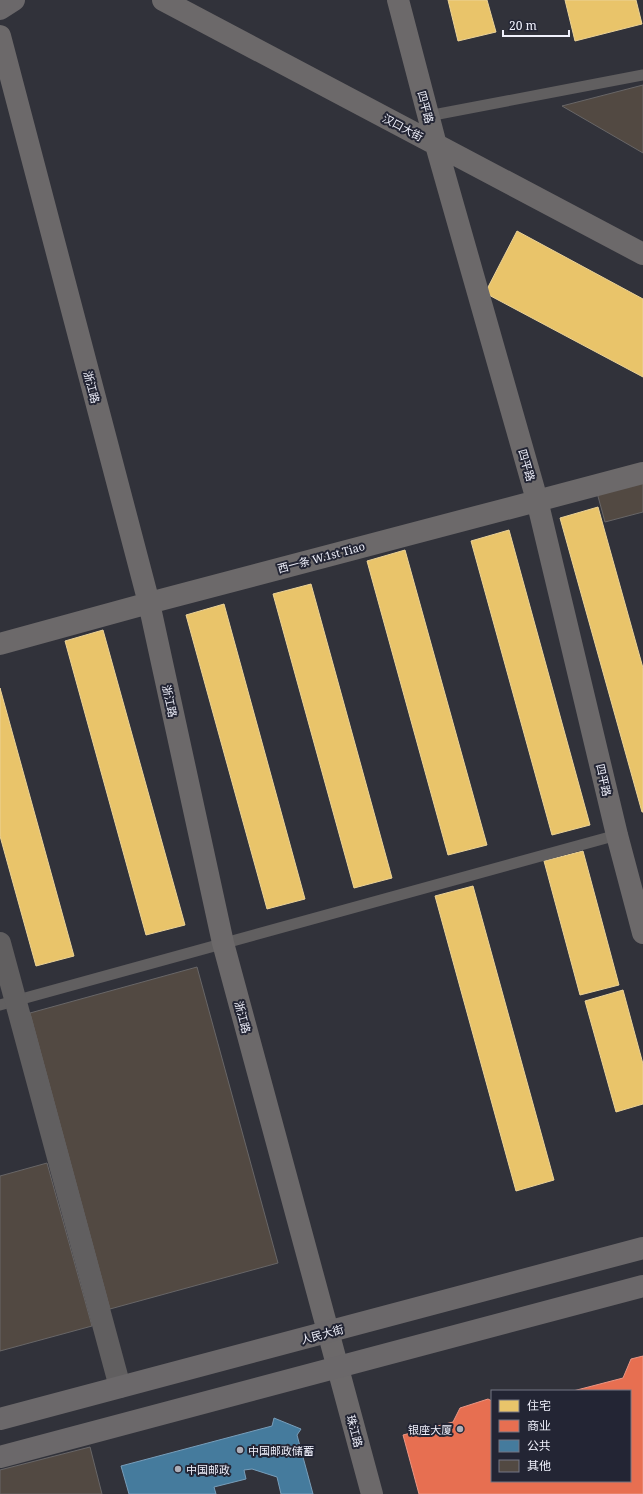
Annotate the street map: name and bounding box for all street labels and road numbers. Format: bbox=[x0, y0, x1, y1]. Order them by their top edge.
street label: 四平路 bbox=[414, 89, 438, 125]
street label: 汉口大街 bbox=[380, 110, 426, 144]
street label: 浙江路 bbox=[80, 369, 104, 405]
street label: 四平路 bbox=[515, 447, 539, 483]
street label: 西一条 W.1st Tiao bbox=[276, 538, 366, 576]
street label: 浙江路 bbox=[159, 683, 181, 719]
street label: 四平路 bbox=[593, 762, 615, 798]
street label: 浙江路 bbox=[231, 999, 255, 1035]
street label: 人民大街 bbox=[299, 1321, 345, 1347]
street label: 珠江路 bbox=[343, 1413, 367, 1449]

